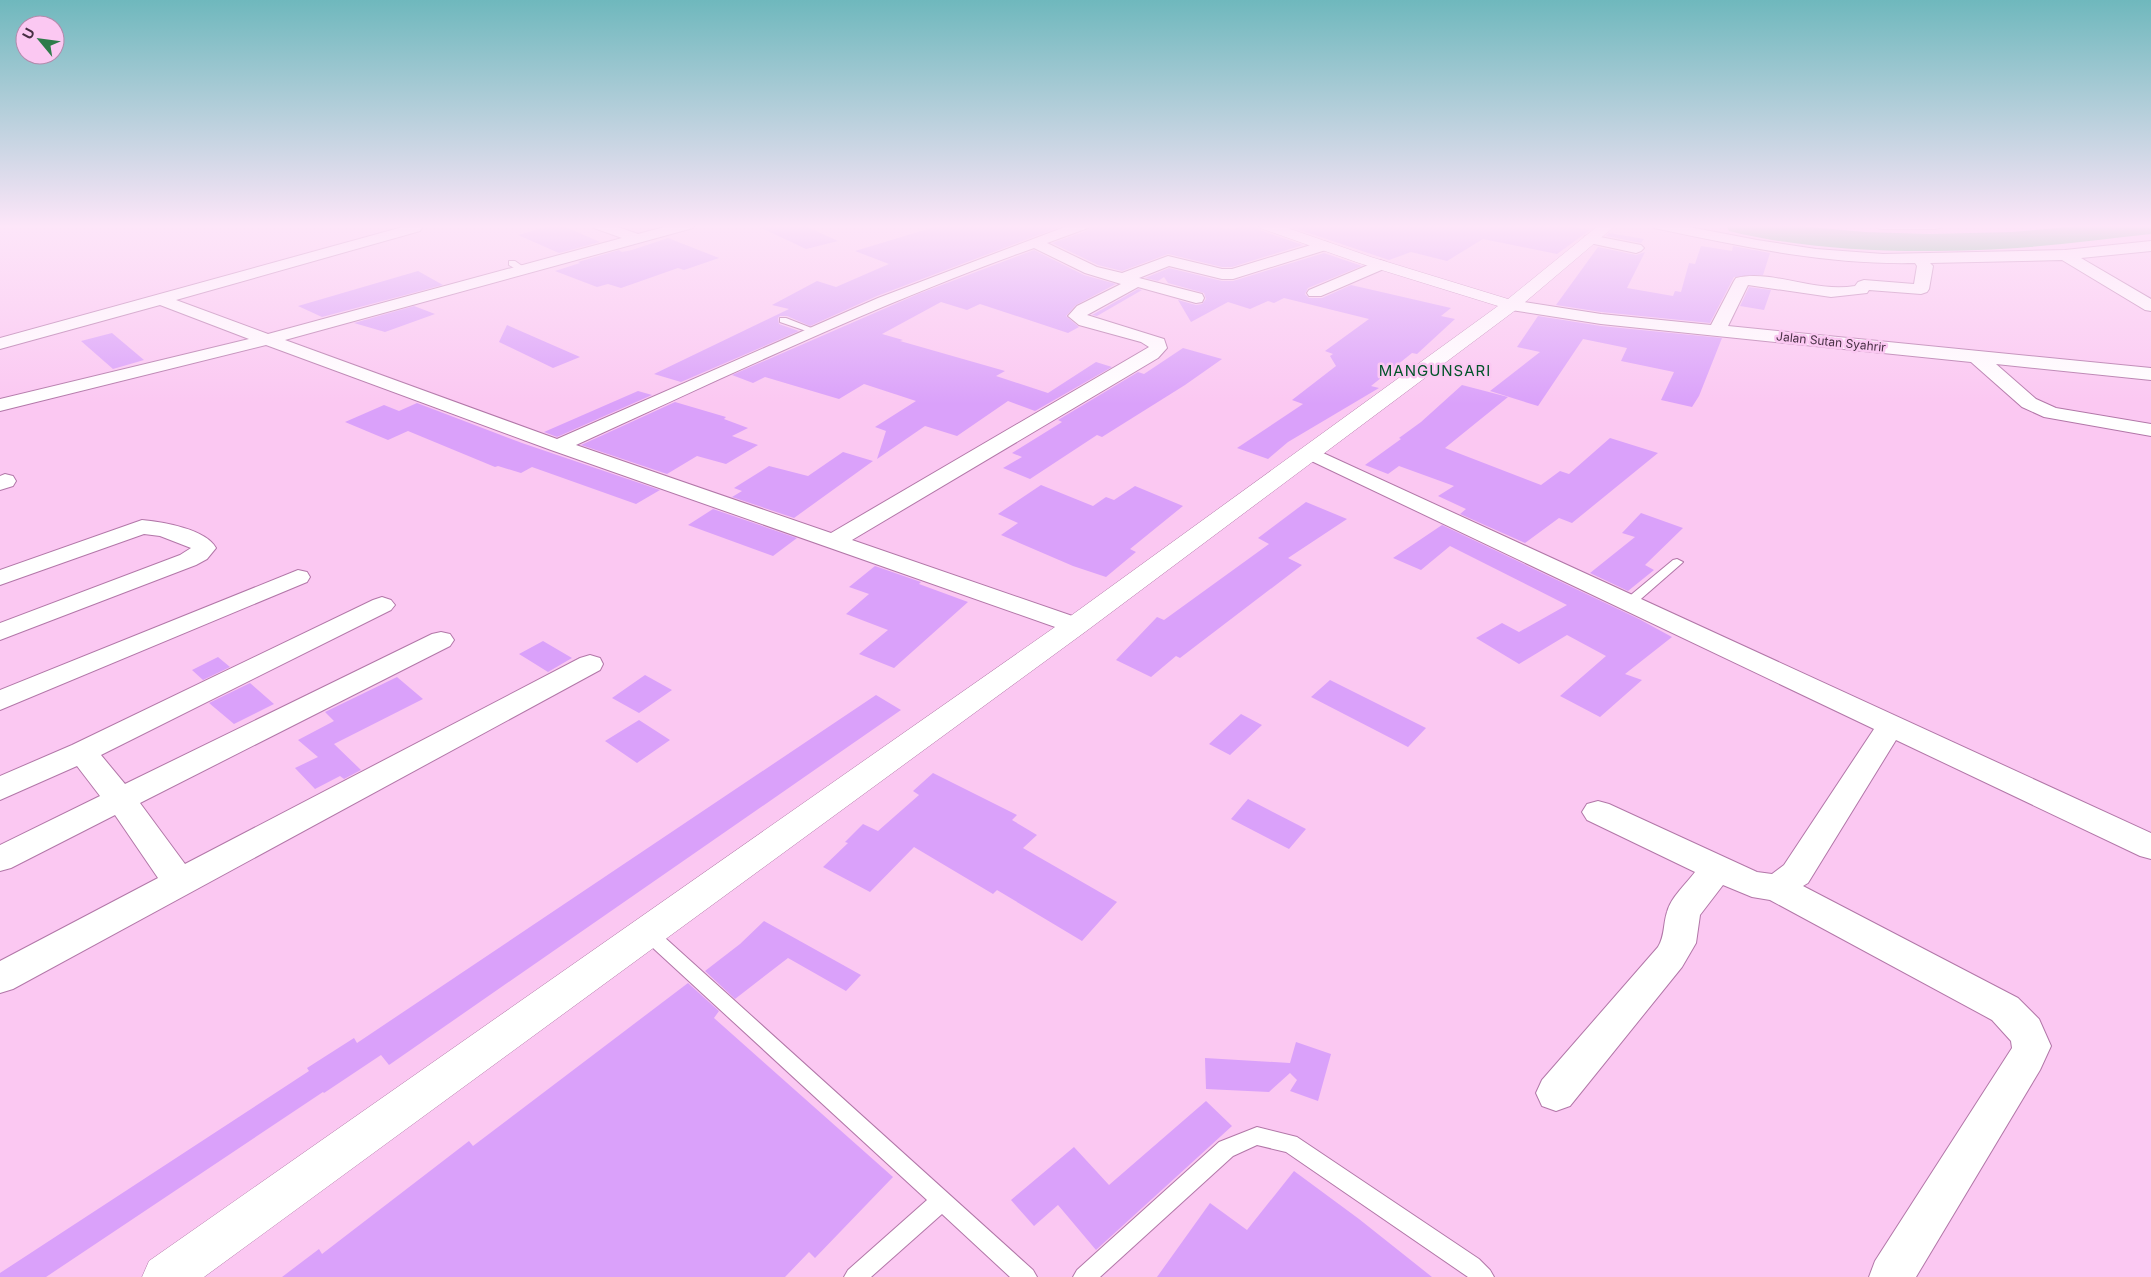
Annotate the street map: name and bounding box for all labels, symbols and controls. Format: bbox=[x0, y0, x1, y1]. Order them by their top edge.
north arrow bbox=[15, 15, 65, 65]
text: U bbox=[18, 25, 38, 42]
street label: Jalan Sutan Syahrir bbox=[1776, 328, 1887, 355]
district label: MANGUNSARI bbox=[1379, 361, 1491, 380]

